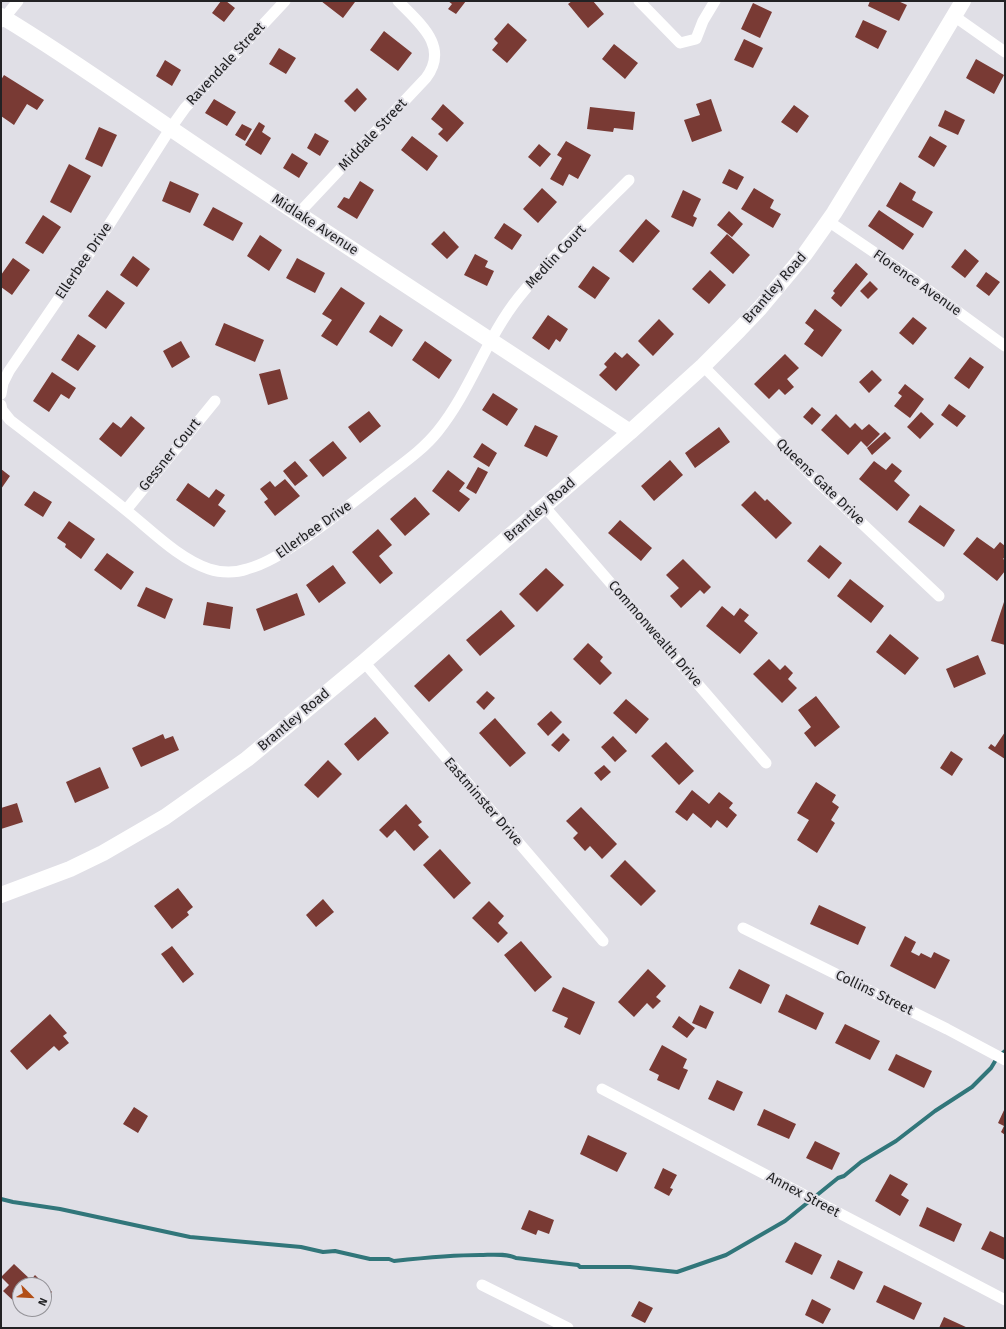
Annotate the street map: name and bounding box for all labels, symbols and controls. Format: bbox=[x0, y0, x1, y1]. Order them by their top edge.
street label: Ravendale Street bbox=[183, 19, 269, 109]
street label: Middale Street bbox=[335, 95, 411, 175]
street label: Midlake Avenue bbox=[269, 191, 361, 259]
street label: Ellerbee Drive bbox=[52, 220, 116, 302]
street label: Medlin Court bbox=[522, 222, 590, 292]
street label: Florence Avenue bbox=[870, 246, 964, 320]
street label: Brantley Road bbox=[740, 249, 810, 327]
street label: Gessner Court bbox=[136, 415, 204, 495]
street label: Queens Gate Drive bbox=[772, 435, 868, 529]
street label: Brantley Road bbox=[501, 475, 579, 545]
street label: Ellerbee Drive bbox=[273, 498, 355, 562]
street label: Commonwealth Drive bbox=[604, 578, 706, 690]
street label: Brantley Road bbox=[255, 685, 333, 755]
street label: Eastminster Drive bbox=[440, 754, 526, 850]
street label: Collins Street bbox=[832, 967, 916, 1019]
street label: Annex Street bbox=[764, 1169, 842, 1221]
north arrow bbox=[12, 1277, 52, 1317]
text: N bbox=[35, 1296, 50, 1308]

